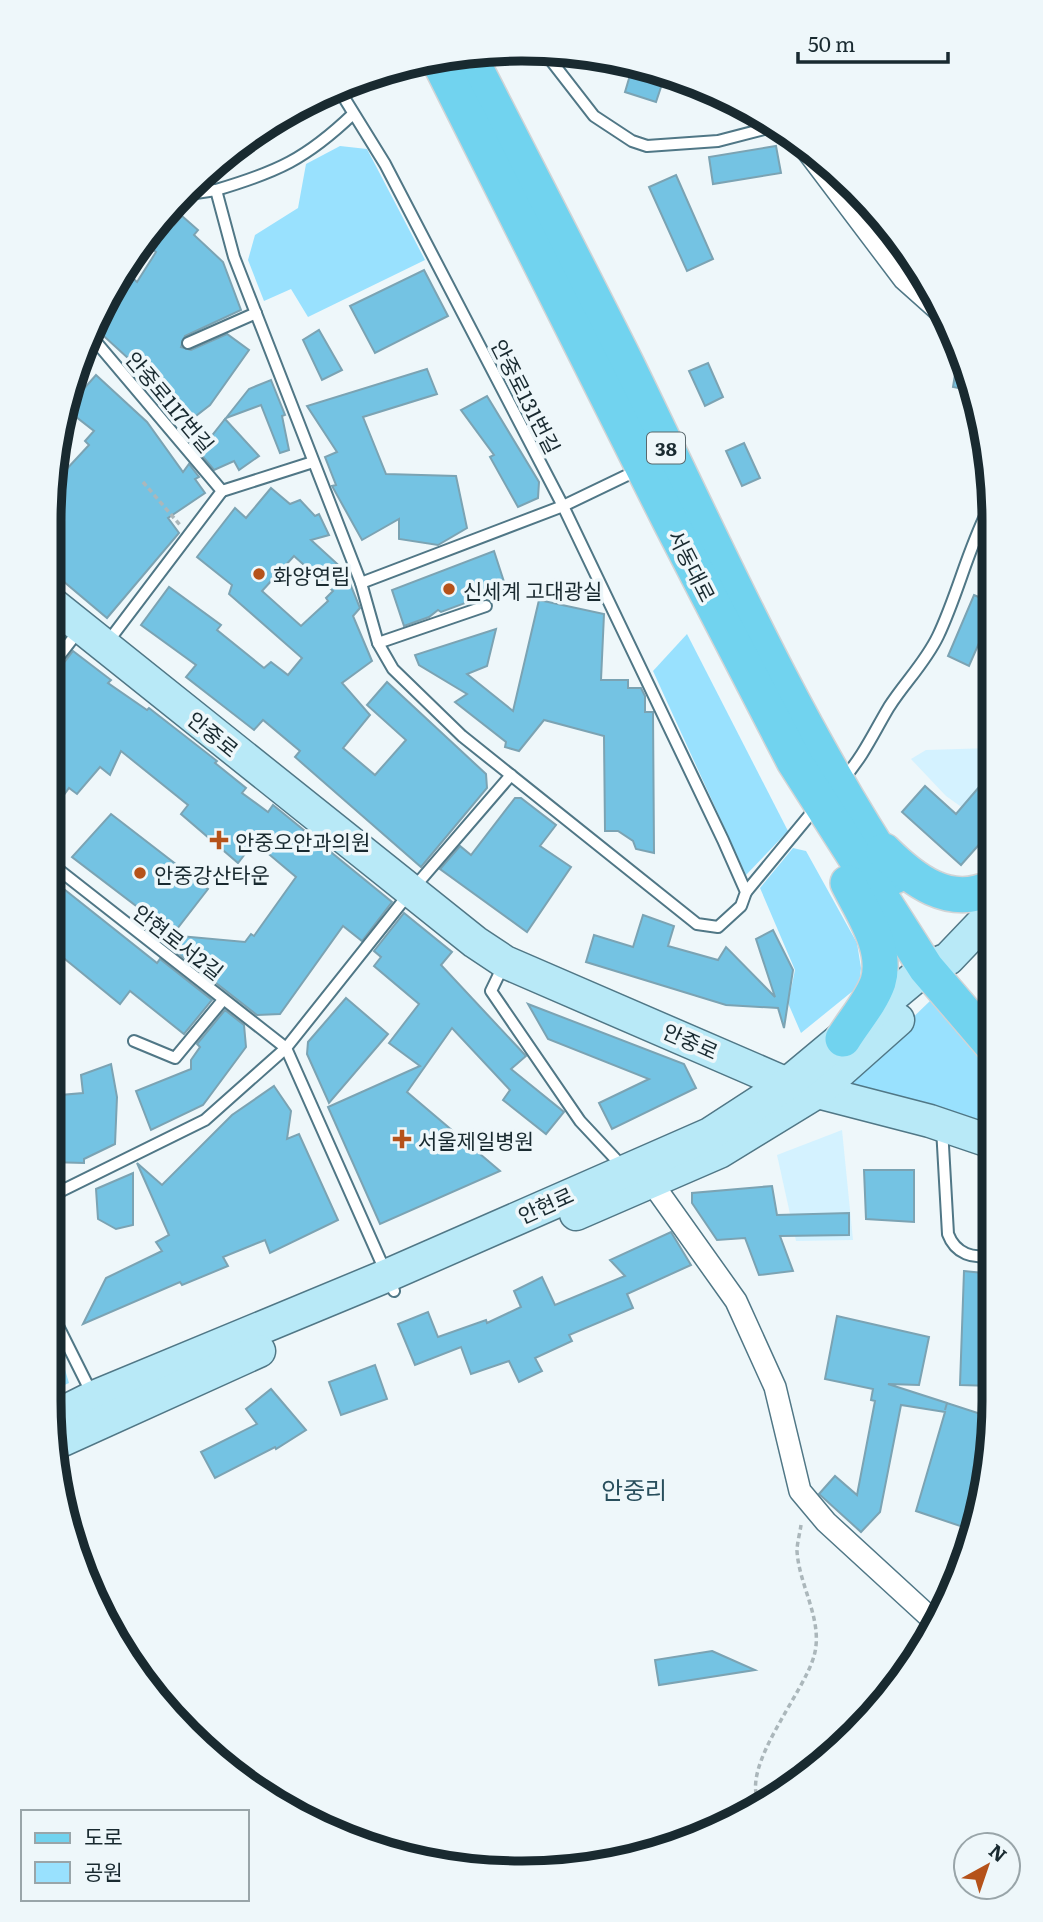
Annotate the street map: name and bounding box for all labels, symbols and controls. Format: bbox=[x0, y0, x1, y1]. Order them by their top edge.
scale bar bbox=[798, 21, 948, 65]
text: 50 m bbox=[808, 27, 855, 58]
street label: 안중로131번길 bbox=[485, 333, 569, 459]
street label: 안중로117번길 bbox=[119, 344, 223, 458]
road number: 38 bbox=[647, 432, 685, 463]
street label: 서동대로 bbox=[662, 524, 724, 606]
place label: 화양연립 bbox=[273, 559, 350, 590]
marker: 화양연립 bbox=[251, 566, 267, 582]
place label: 신세계 고대광실 bbox=[463, 574, 602, 605]
marker: 신세계 고대광실 bbox=[441, 581, 457, 597]
street label: 안중로 bbox=[182, 703, 246, 763]
place label: 안중오안과의원 bbox=[235, 825, 370, 856]
marker: 안중오안과의원 bbox=[209, 830, 229, 850]
place label: 안중강산타운 bbox=[154, 858, 270, 889]
marker: 안중강산타운 bbox=[132, 865, 148, 881]
street label: 안현로서2길 bbox=[127, 896, 231, 986]
street label: 안중로 bbox=[658, 1014, 724, 1066]
place label: 서울제일병원 bbox=[418, 1124, 534, 1155]
marker: 서울제일병원 bbox=[392, 1129, 412, 1149]
street label: 안현로 bbox=[512, 1178, 578, 1230]
district label: 안중리 bbox=[601, 1471, 667, 1506]
legend bbox=[21, 1810, 248, 1901]
text: 도로 bbox=[84, 1820, 123, 1851]
north arrow bbox=[952, 1831, 1022, 1901]
text: N bbox=[983, 1836, 1014, 1868]
text: 공원 bbox=[84, 1855, 123, 1886]

